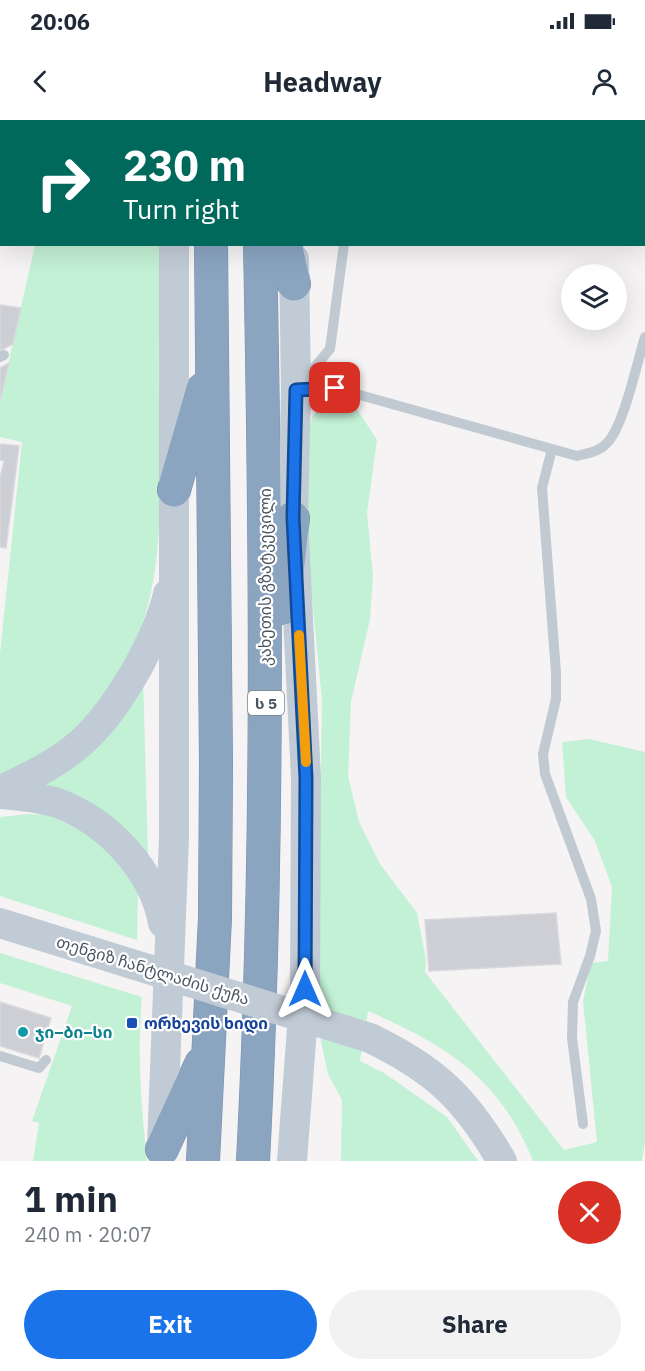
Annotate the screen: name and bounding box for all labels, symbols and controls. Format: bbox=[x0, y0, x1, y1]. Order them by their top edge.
text: 20:06 bbox=[30, 7, 90, 36]
text: Headway bbox=[263, 64, 382, 99]
icon: back bbox=[24, 65, 57, 98]
icon: person bbox=[588, 65, 621, 98]
text: 230 m bbox=[123, 138, 246, 193]
icon: right bbox=[24, 144, 102, 222]
text: Turn right bbox=[123, 191, 240, 226]
map controls bbox=[561, 264, 627, 330]
button: layers bbox=[561, 264, 627, 330]
pin bbox=[309, 362, 360, 413]
icon: arrive bbox=[318, 371, 351, 404]
street label: კახეთის გზატკეცილი bbox=[255, 488, 276, 666]
road number: ს 5 bbox=[248, 691, 284, 715]
street label: თენგიზ ჩანტლაძის ქუჩა bbox=[54, 931, 252, 1010]
position arrow bbox=[273, 957, 337, 1021]
place label: ორხევის ხიდი bbox=[144, 1013, 268, 1034]
marker: ორხევის ხიდი bbox=[125, 1016, 139, 1030]
place label: ჯი–ბი–სი bbox=[35, 1022, 112, 1042]
marker: ჯი–ბი–სი bbox=[16, 1025, 30, 1039]
text: 1 min bbox=[24, 1175, 118, 1222]
button: close bbox=[558, 1181, 621, 1244]
text: 240 m · 20:07 bbox=[24, 1221, 152, 1248]
button: Exit bbox=[24, 1290, 317, 1359]
button: Share bbox=[329, 1290, 621, 1359]

